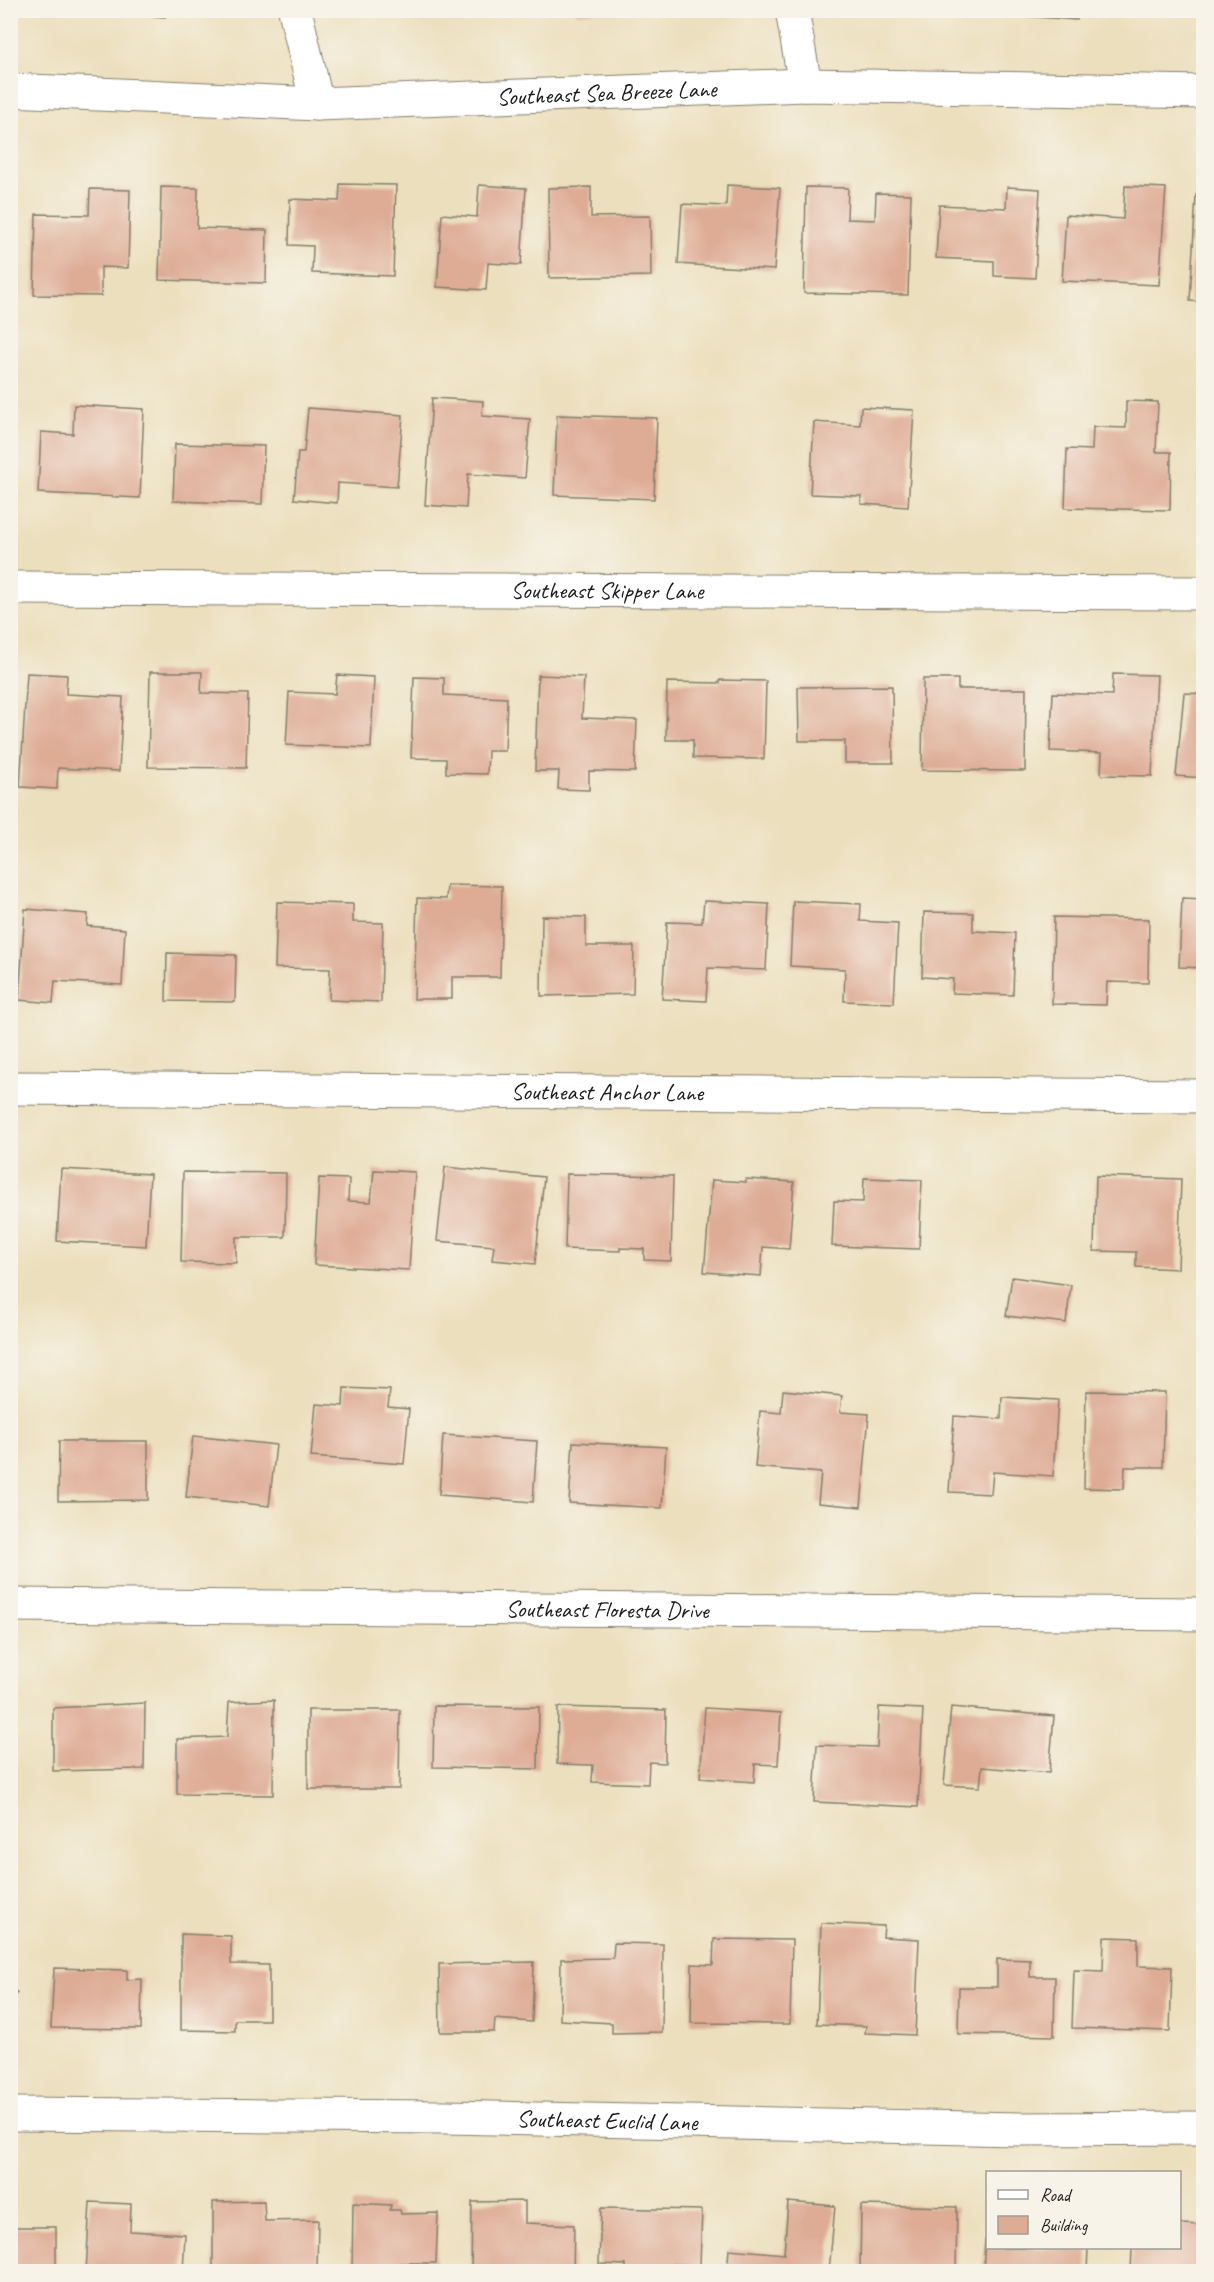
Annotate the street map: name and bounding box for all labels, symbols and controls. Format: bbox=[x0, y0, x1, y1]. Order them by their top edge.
street label: Southeast Sea Breeze Lane bbox=[496, 73, 719, 112]
street label: Southeast Skipper Lane bbox=[511, 575, 706, 606]
street label: Southeast Anchor Lane bbox=[511, 1076, 705, 1108]
street label: Southeast Floresta Drive bbox=[505, 1594, 711, 1625]
street label: Southeast Euclid Lane bbox=[516, 2103, 700, 2137]
legend bbox=[986, 2171, 1181, 2249]
text: Road bbox=[1040, 2184, 1073, 2206]
text: Building bbox=[1040, 2214, 1089, 2236]

